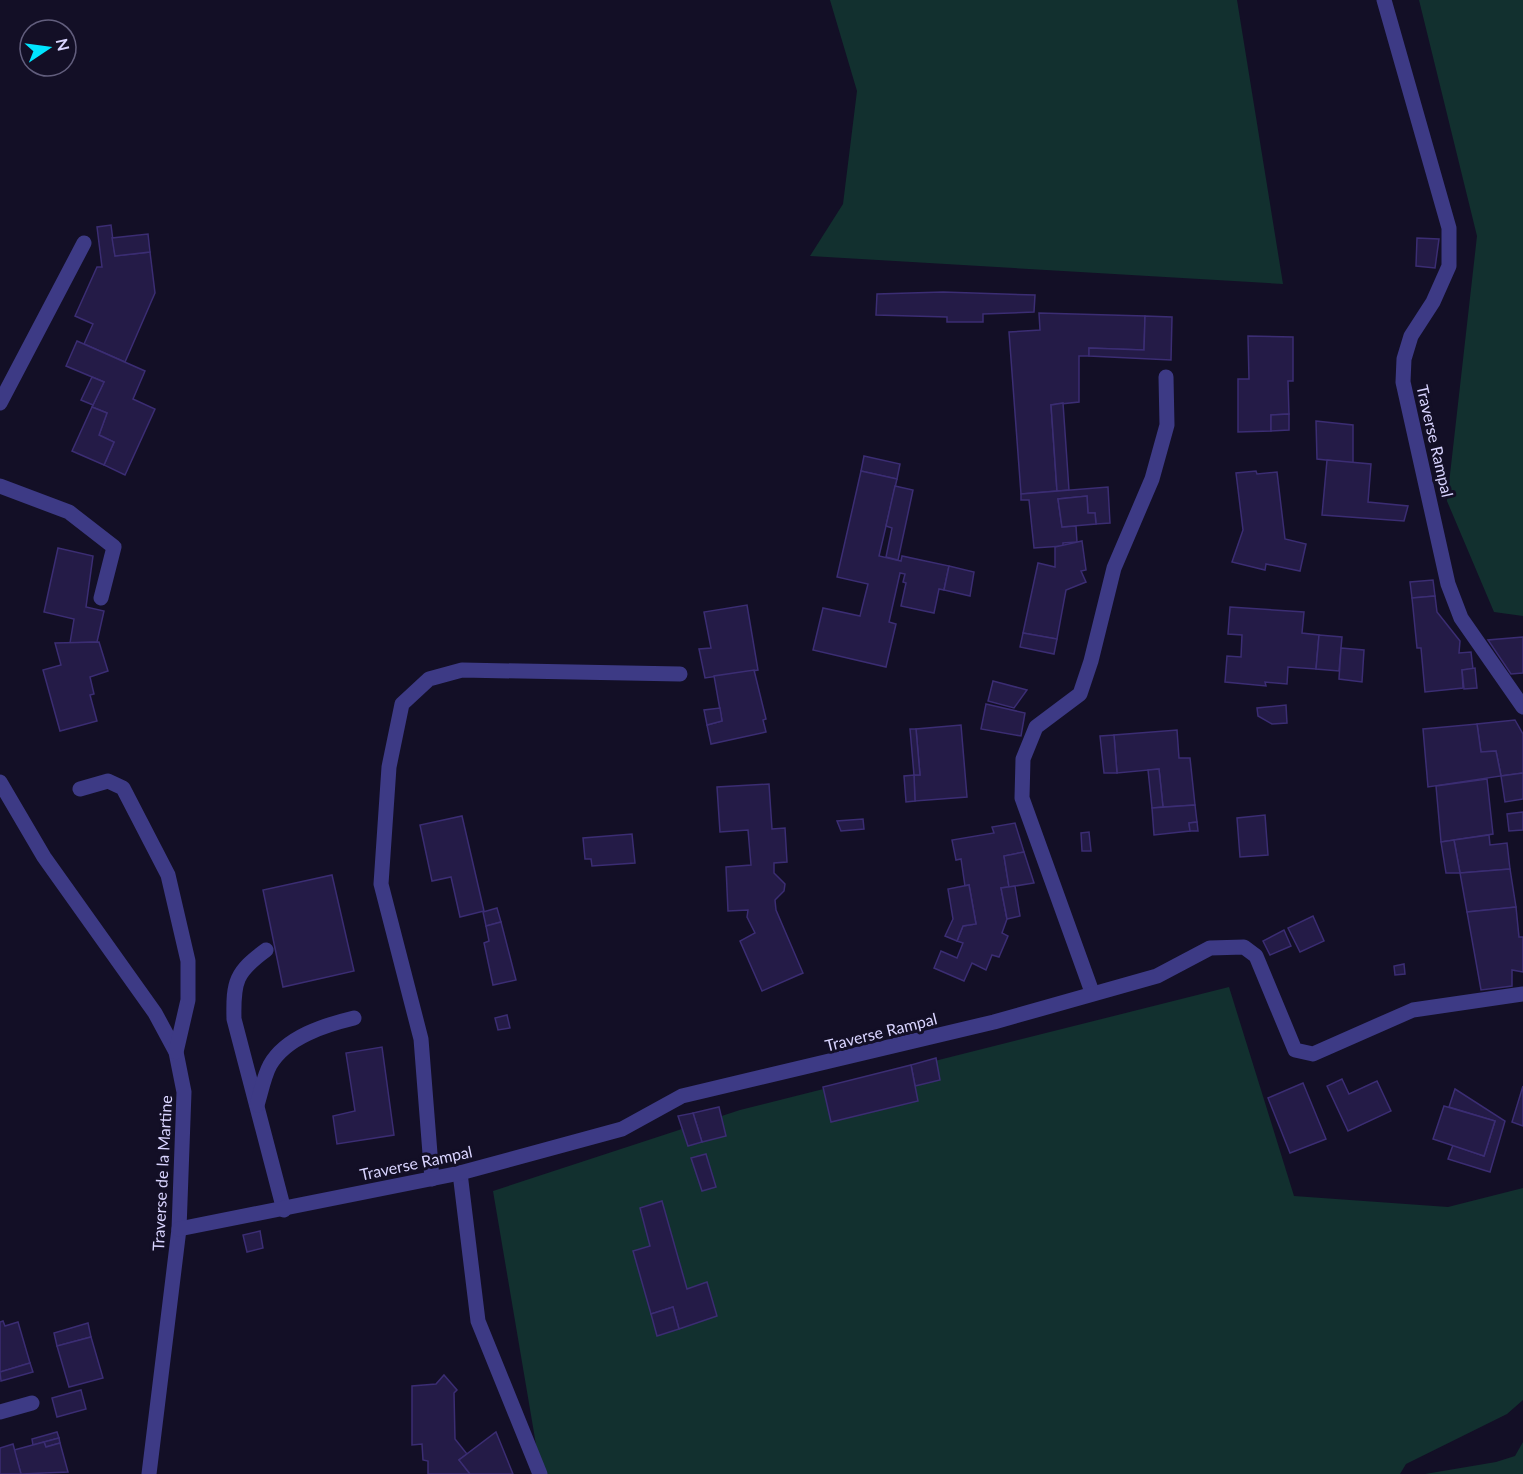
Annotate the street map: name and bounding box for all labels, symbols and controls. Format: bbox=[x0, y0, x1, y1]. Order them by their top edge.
north arrow bbox=[18, 18, 78, 78]
text: N bbox=[52, 36, 74, 53]
street label: Traverse Rampal bbox=[1413, 383, 1458, 499]
street label: Traverse Rampal bbox=[823, 1008, 939, 1055]
street label: Traverse de la Martine bbox=[148, 1095, 175, 1251]
street label: Traverse Rampal bbox=[358, 1141, 474, 1184]

